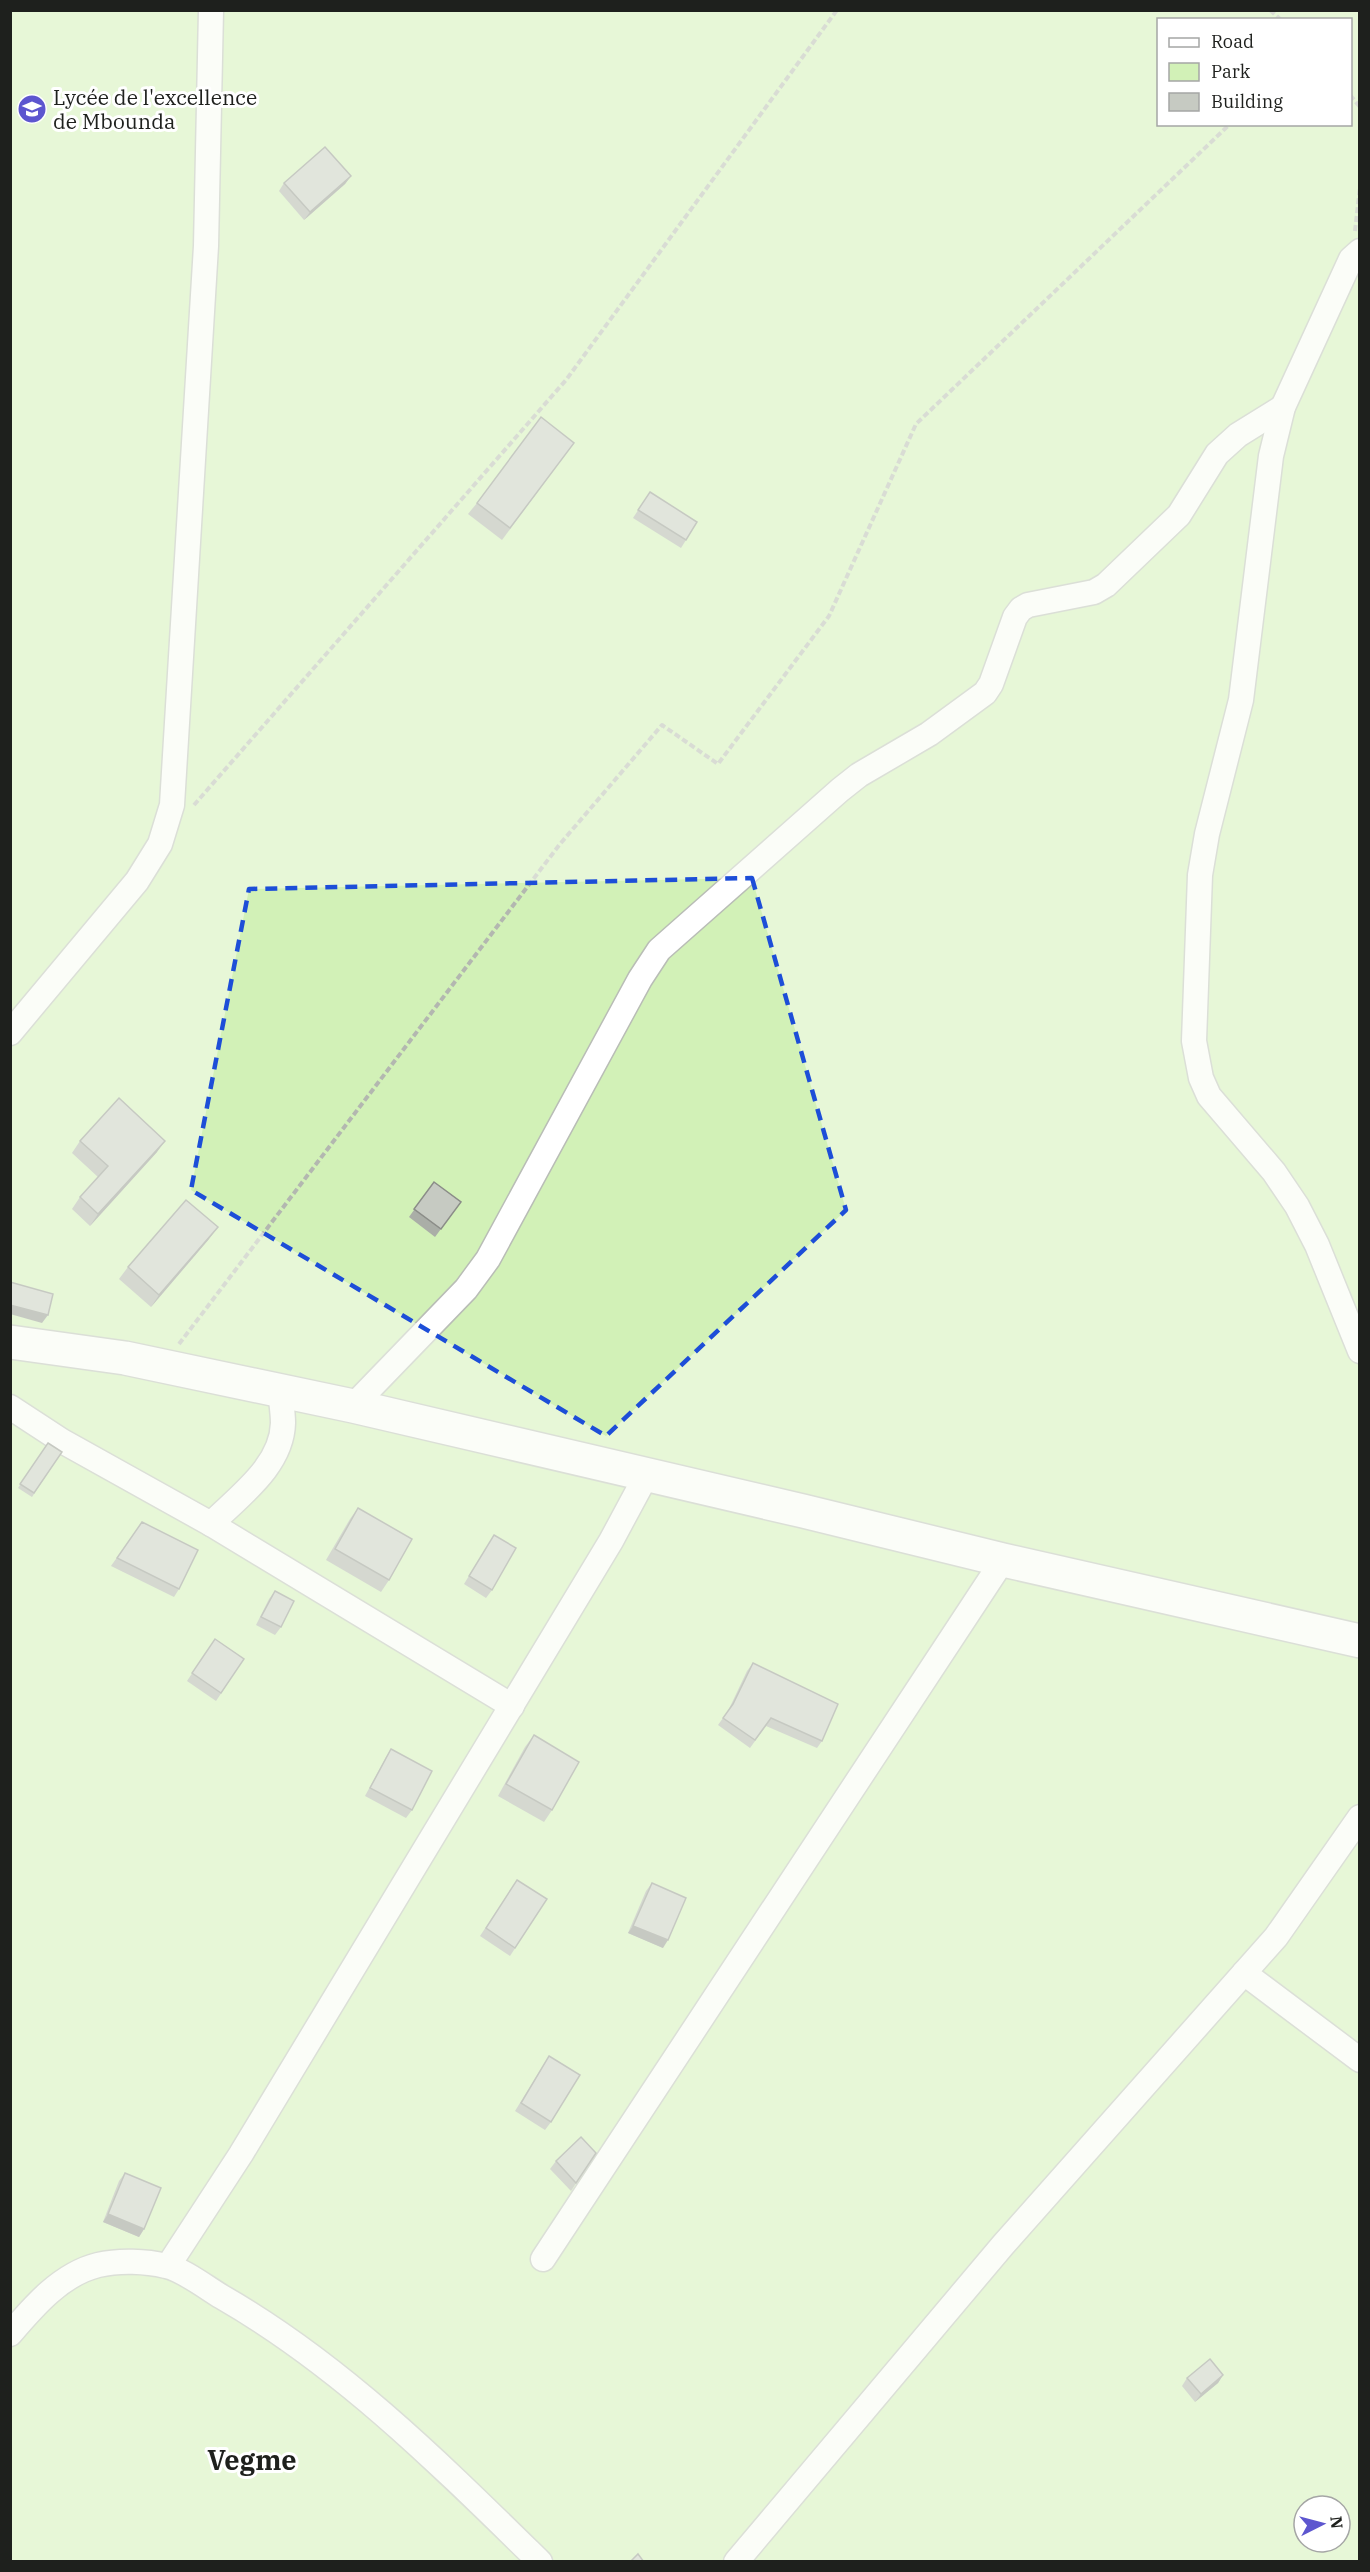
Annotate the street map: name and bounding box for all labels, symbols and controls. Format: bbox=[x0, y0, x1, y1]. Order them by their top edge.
legend bbox=[1157, 18, 1352, 126]
text: Road bbox=[1211, 30, 1254, 53]
text: Park bbox=[1211, 60, 1251, 83]
place label: Lycée de l'excellence de Mbounda bbox=[53, 83, 257, 135]
text: Building bbox=[1211, 90, 1283, 113]
school or university icon: Lycée de l'excellence de Mbounda bbox=[16, 93, 48, 125]
district label: Vegme bbox=[207, 2442, 297, 2477]
north arrow bbox=[1292, 2494, 1352, 2554]
text: N bbox=[1326, 2515, 1348, 2530]

